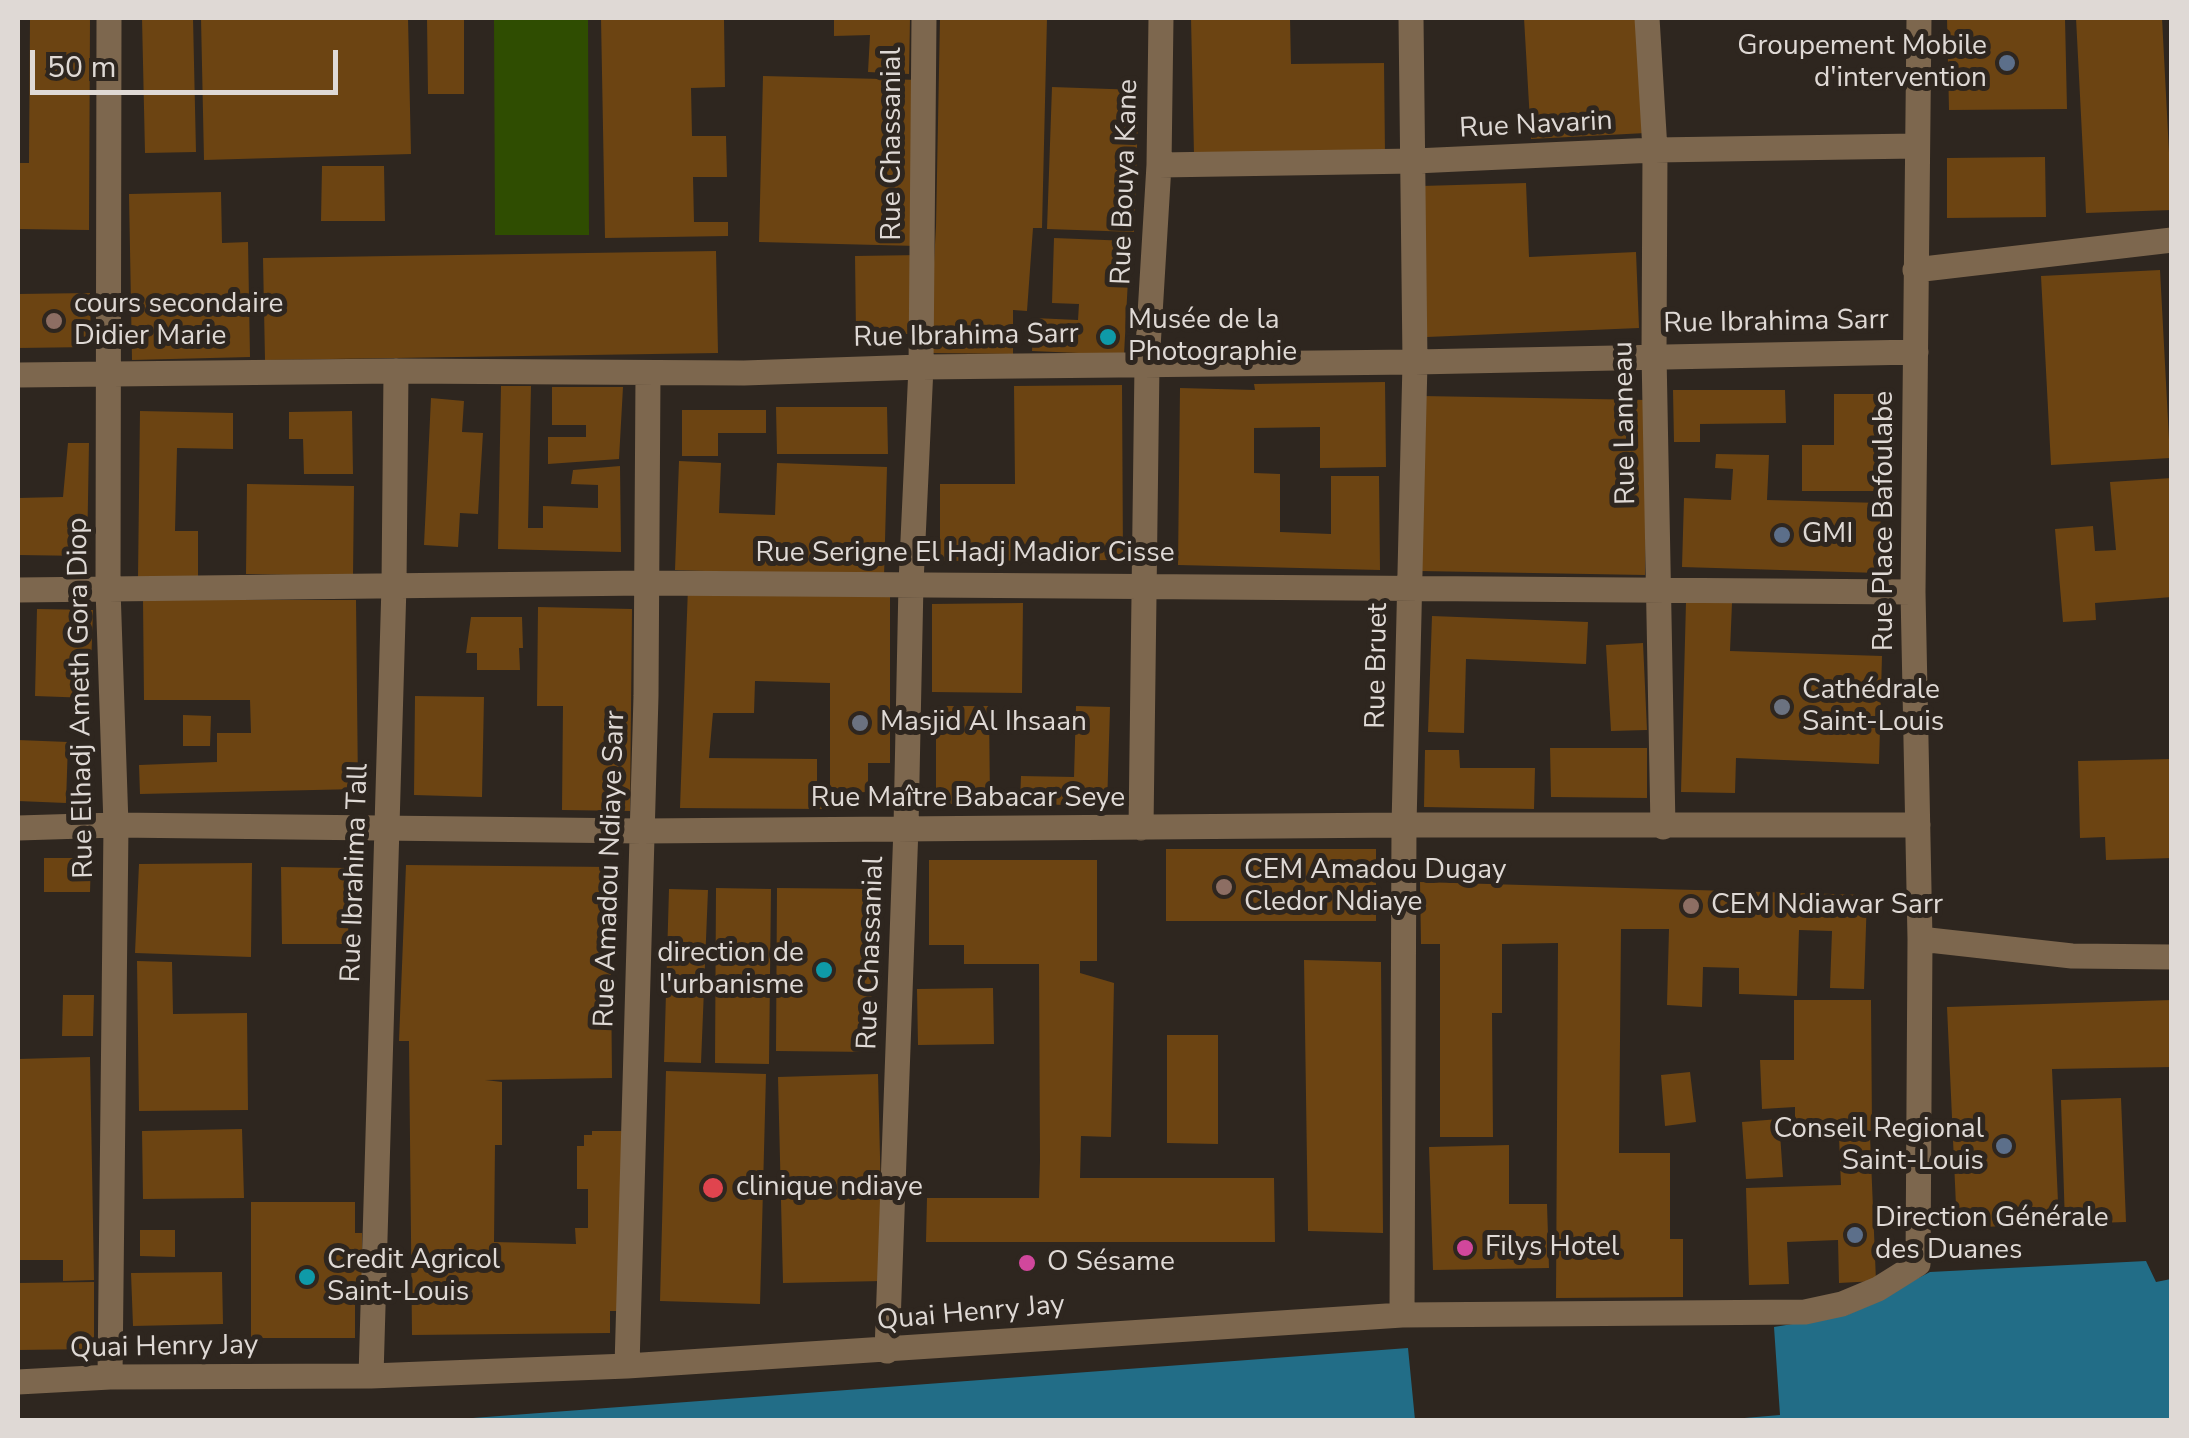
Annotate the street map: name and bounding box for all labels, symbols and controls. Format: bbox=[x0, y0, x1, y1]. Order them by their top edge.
scale bar bbox=[35, 30, 342, 92]
place label: Groupement Mobile d'intervention bbox=[1737, 30, 1987, 96]
text: 50 m bbox=[47, 47, 116, 88]
street label: Rue Chassanial bbox=[876, 47, 910, 241]
marker: Groupement Mobile d'intervention bbox=[1996, 52, 2018, 74]
street label: Rue Bouya Kane bbox=[1106, 78, 1146, 286]
street label: Rue Navarin bbox=[1459, 105, 1613, 147]
place label: cours secondaire Didier Marie bbox=[74, 288, 283, 354]
place label: Musée de la Photographie bbox=[1128, 304, 1297, 370]
street label: Rue Ibrahima Sarr bbox=[1663, 304, 1889, 342]
marker: cours secondaire Didier Marie bbox=[43, 310, 65, 332]
street label: Rue Ibrahima Sarr bbox=[853, 318, 1079, 356]
marker: Musée de la Photographie bbox=[1097, 326, 1119, 348]
street label: Rue Lanneau bbox=[1608, 341, 1644, 505]
street label: Rue Place Bafoulabe bbox=[1868, 391, 1902, 651]
street label: Rue Elhadj Ameth Gora Diop bbox=[62, 517, 102, 879]
place label: GMI bbox=[1802, 518, 1853, 552]
marker: GMI bbox=[1771, 524, 1793, 546]
street label: Rue Serigne El Hadj Madior Cisse bbox=[755, 537, 1175, 571]
street label: Rue Bruet bbox=[1360, 603, 1396, 729]
place label: Cathédrale Saint-Louis bbox=[1802, 674, 1944, 740]
marker: Cathédrale Saint-Louis bbox=[1771, 696, 1793, 718]
place label: Masjid Al Ihsaan bbox=[880, 706, 1087, 740]
street label: Rue Amadou Ndiaye Sarr bbox=[589, 710, 633, 1028]
marker: Masjid Al Ihsaan bbox=[849, 712, 871, 734]
street label: Rue Ibrahima Tall bbox=[335, 763, 377, 983]
street label: Rue Maître Babacar Seye bbox=[811, 782, 1125, 816]
place label: CEM Amadou Dugay Cledor Ndiaye bbox=[1244, 854, 1506, 920]
street label: Rue Chassanial bbox=[852, 856, 892, 1050]
marker: CEM Amadou Dugay Cledor Ndiaye bbox=[1213, 876, 1235, 898]
place label: CEM Ndiawar Sarr bbox=[1711, 889, 1943, 923]
marker: CEM Ndiawar Sarr bbox=[1680, 895, 1702, 917]
place label: direction de l'urbanisme bbox=[657, 937, 804, 1003]
marker: direction de l'urbanisme bbox=[813, 959, 835, 981]
place label: Conseil Regional Saint-Louis bbox=[1774, 1113, 1984, 1179]
marker: Conseil Regional Saint-Louis bbox=[1993, 1135, 2015, 1157]
place label: clinique ndiaye bbox=[736, 1171, 923, 1205]
marker: clinique ndiaye bbox=[700, 1175, 726, 1201]
place label: Direction Générale des Duanes bbox=[1875, 1202, 2109, 1268]
marker: Direction Générale des Duanes bbox=[1844, 1224, 1866, 1246]
place label: Filys Hotel bbox=[1485, 1231, 1619, 1265]
marker: Filys Hotel bbox=[1454, 1237, 1476, 1259]
place label: Credit Agricol Saint-Louis bbox=[327, 1244, 500, 1310]
place label: O Sésame bbox=[1047, 1246, 1175, 1280]
marker: O Sésame bbox=[1016, 1252, 1038, 1274]
marker: Credit Agricol Saint-Louis bbox=[296, 1266, 318, 1288]
street label: Quai Henry Jay bbox=[876, 1289, 1066, 1339]
street label: Quai Henry Jay bbox=[70, 1330, 258, 1366]

